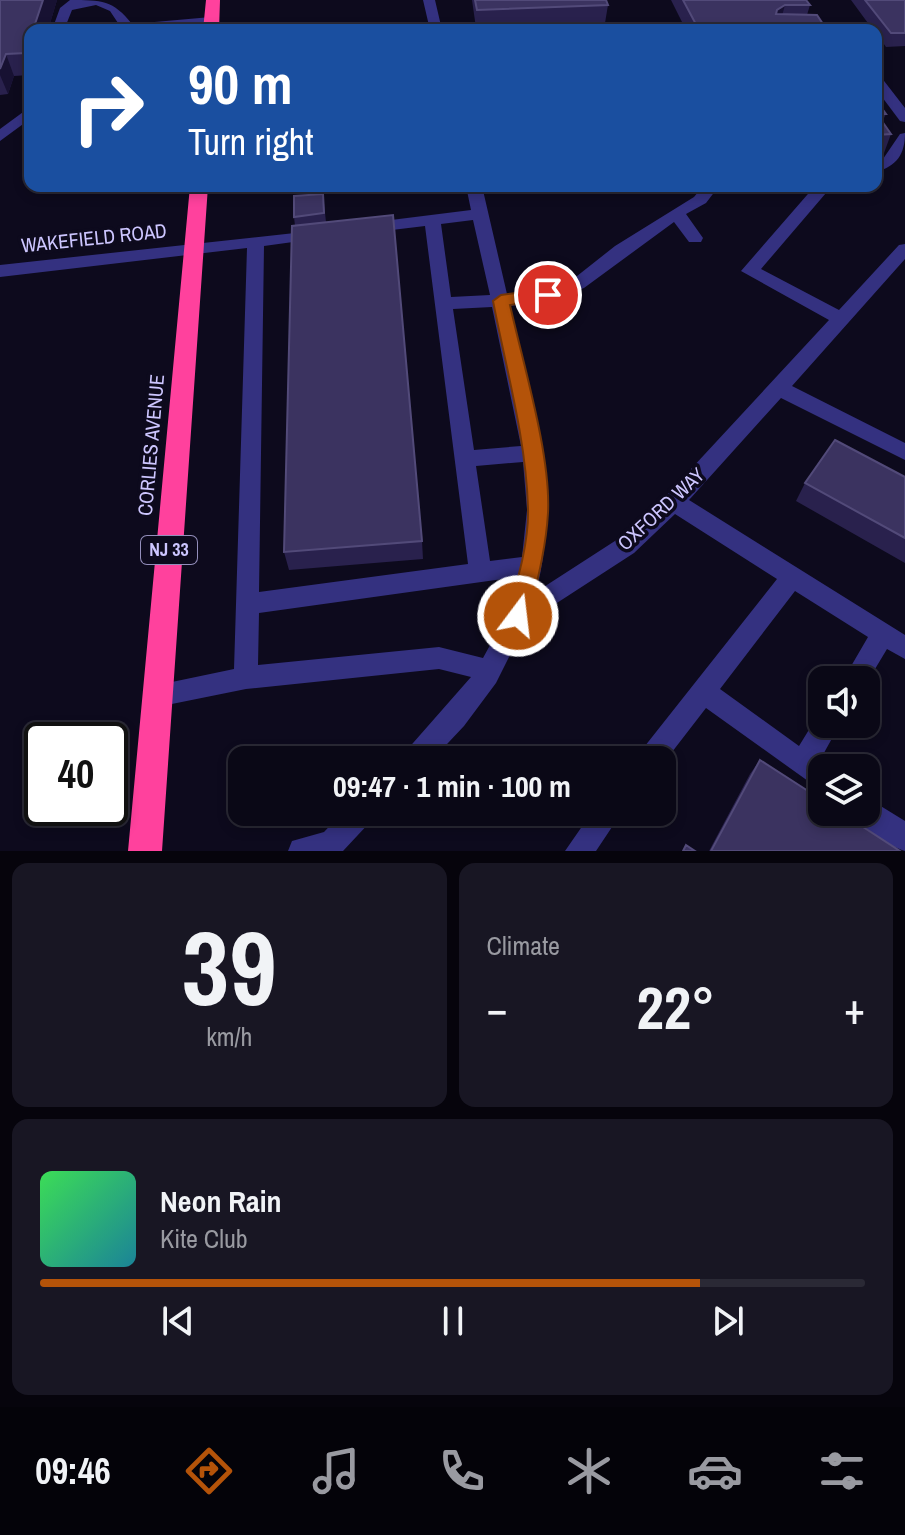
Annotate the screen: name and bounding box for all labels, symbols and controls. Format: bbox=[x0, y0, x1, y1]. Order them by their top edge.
text: 90 m bbox=[188, 46, 293, 121]
icon: right bbox=[56, 56, 160, 160]
text: Turn right bbox=[188, 118, 313, 166]
street label: WAKEFIELD ROAD bbox=[20, 216, 168, 259]
pin bbox=[514, 261, 582, 329]
icon: arrive bbox=[526, 273, 570, 317]
street label: CORLIES AVENUE bbox=[131, 373, 170, 517]
street label: OXFORD WAY bbox=[611, 461, 710, 556]
road number: NJ 33 bbox=[141, 536, 197, 564]
position arrow bbox=[476, 574, 560, 658]
map controls bbox=[808, 666, 880, 826]
button: sound bbox=[808, 666, 880, 738]
speed limit sign: 40 bbox=[24, 722, 128, 826]
button: layers bbox=[808, 754, 880, 826]
text: 09:47 · 1 min · 100 m bbox=[333, 766, 571, 806]
text: 39 bbox=[182, 897, 277, 1037]
text: Climate bbox=[487, 928, 560, 963]
text: 22° bbox=[636, 967, 715, 1048]
text: − bbox=[487, 978, 508, 1038]
text: + bbox=[844, 978, 865, 1038]
text: km/h bbox=[206, 1019, 252, 1054]
text: Neon Rain bbox=[160, 1181, 282, 1221]
text: Kite Club bbox=[160, 1221, 248, 1256]
icon: previous bbox=[156, 1299, 200, 1343]
icon: pause bbox=[431, 1299, 475, 1343]
icon: next bbox=[706, 1299, 750, 1343]
icon: directions bbox=[181, 1443, 237, 1499]
icon: music bbox=[308, 1443, 364, 1499]
icon: phone bbox=[434, 1443, 490, 1499]
icon: climate bbox=[561, 1443, 617, 1499]
icon: car bbox=[687, 1443, 743, 1499]
icon: filters bbox=[814, 1443, 870, 1499]
text: 09:46 bbox=[35, 1447, 111, 1495]

